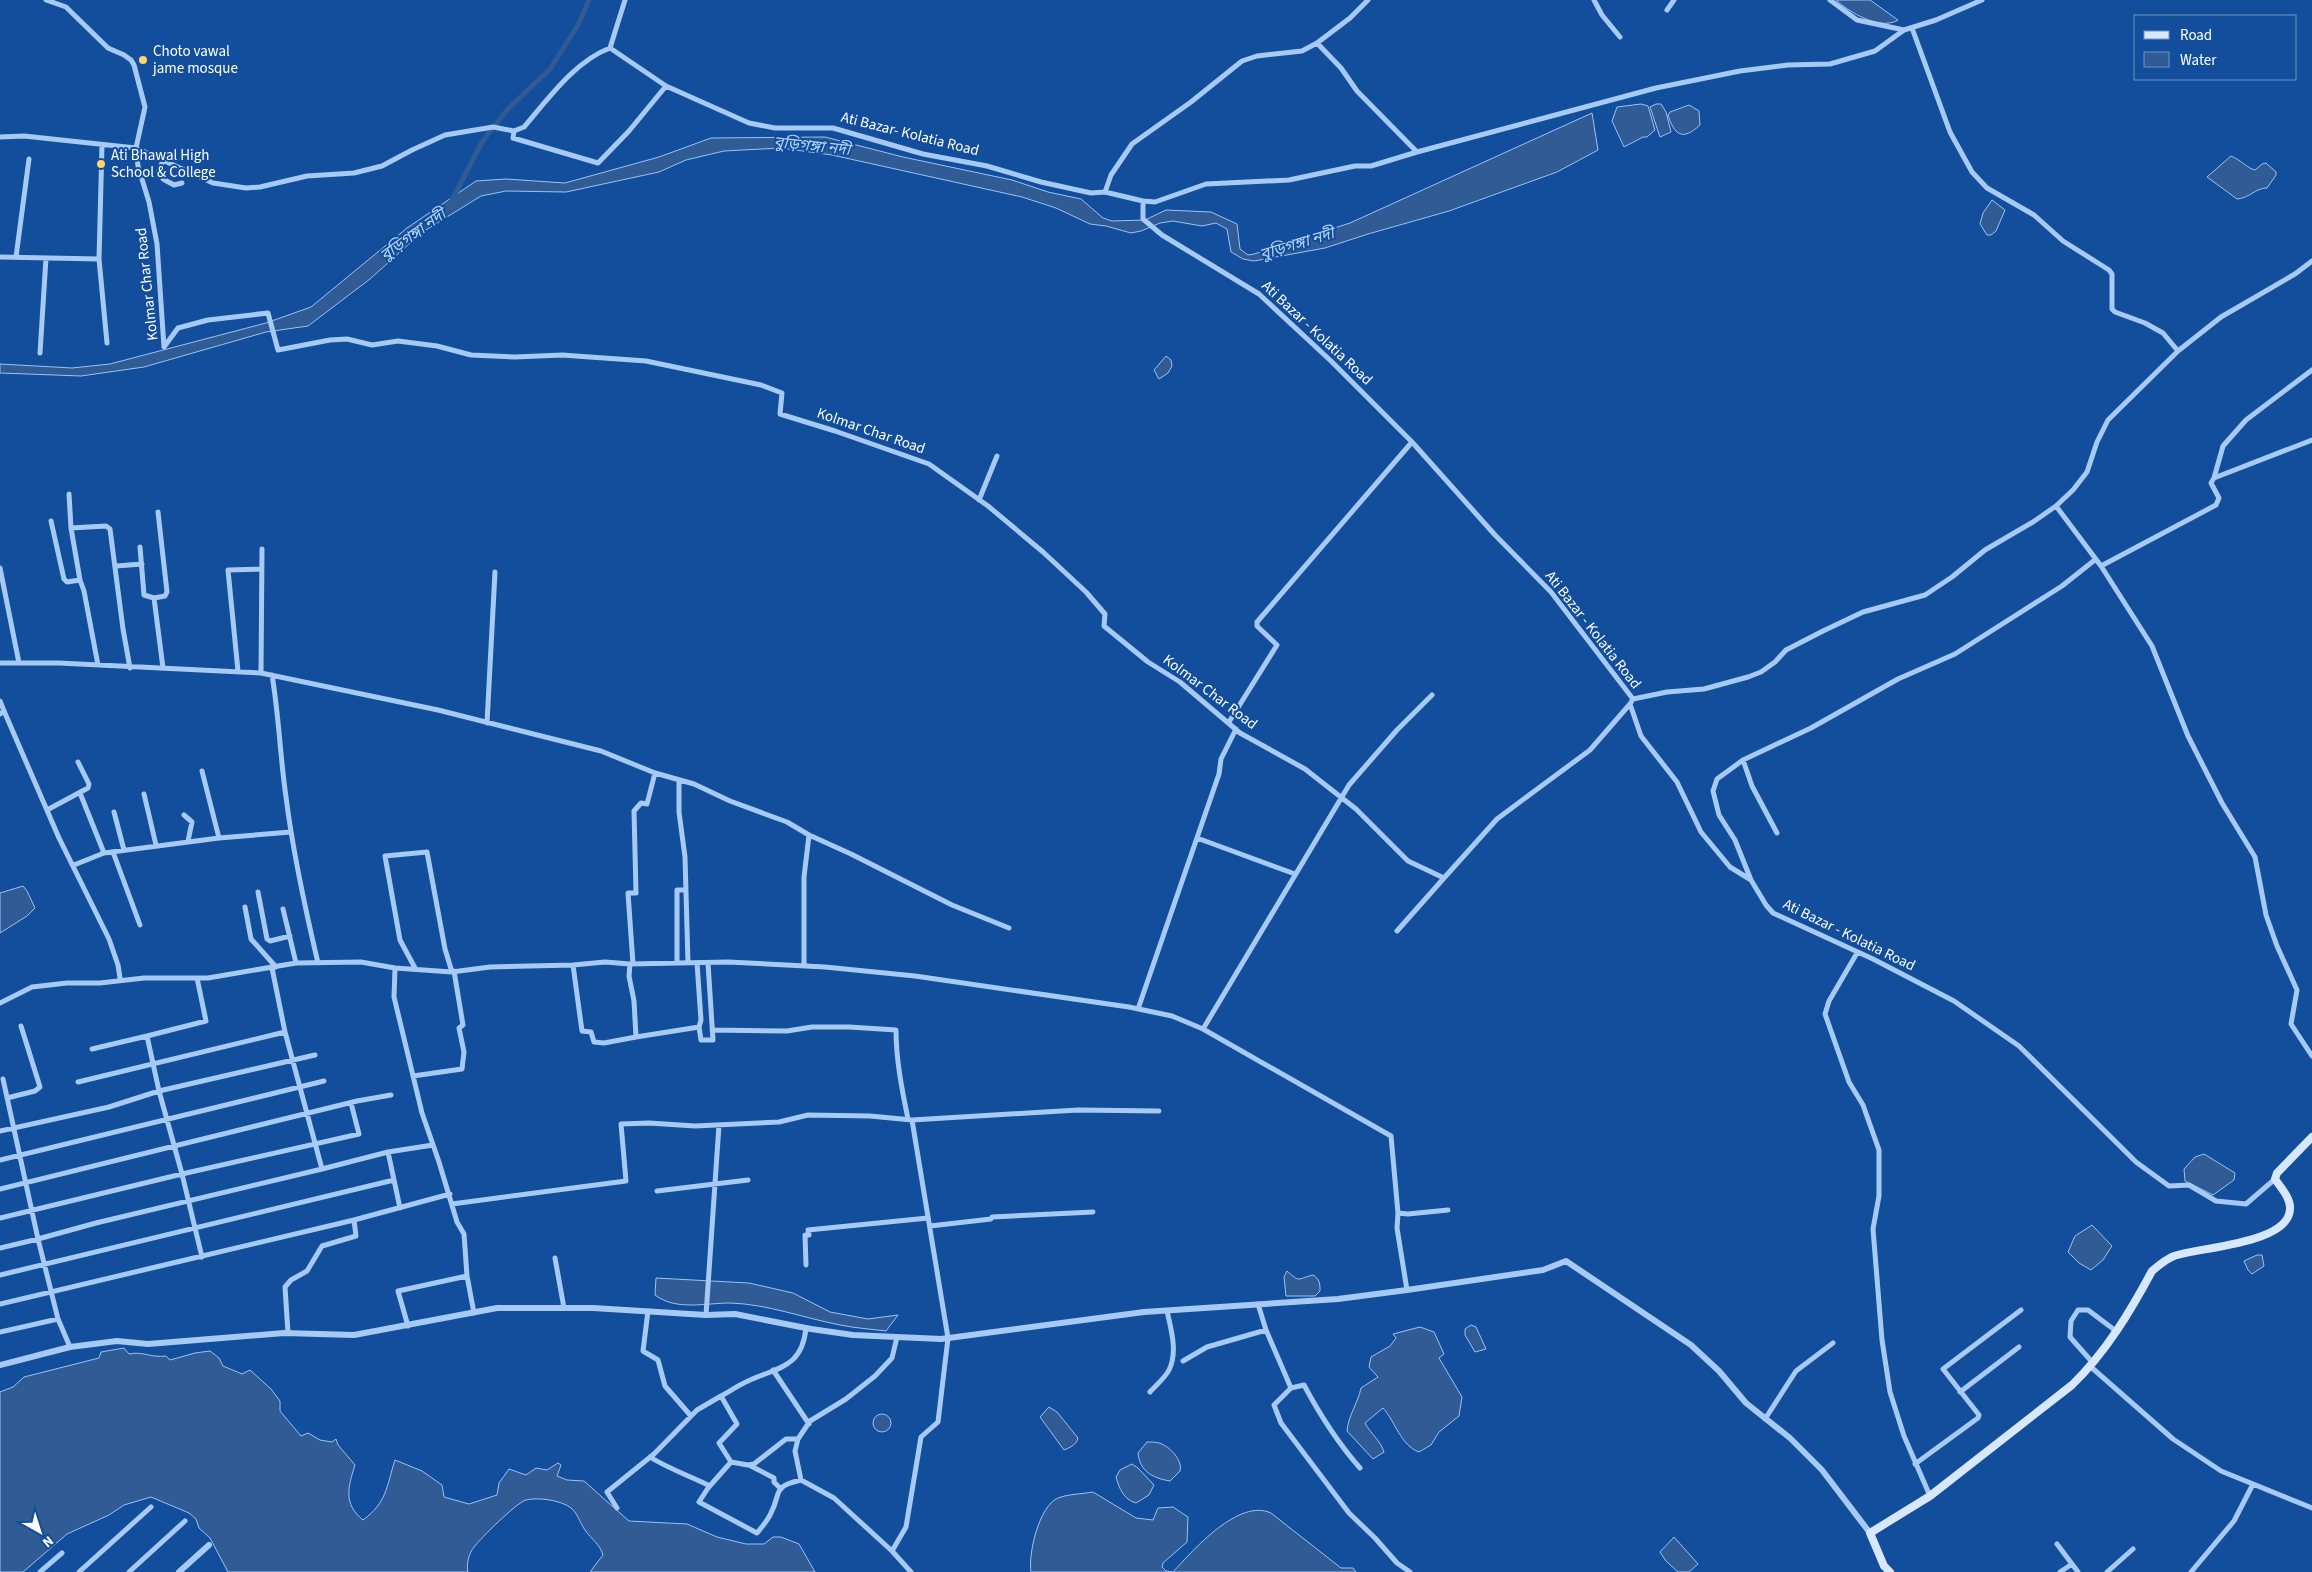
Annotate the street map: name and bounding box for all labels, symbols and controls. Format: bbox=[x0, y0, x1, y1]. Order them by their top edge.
legend bbox=[2134, 15, 2297, 80]
text: Road bbox=[2180, 25, 2212, 46]
place label: Choto vawal jame mosque bbox=[152, 41, 238, 79]
text: Water bbox=[2180, 50, 2217, 71]
marker: Choto vawal jame mosque bbox=[137, 54, 149, 66]
street label: Ati Bazar- Kolatia Road bbox=[839, 107, 981, 161]
water label: বুড়িগঙ্গা নদী bbox=[773, 131, 854, 161]
place label: Ati Bhawal High School & College bbox=[111, 145, 216, 183]
marker: Ati Bhawal High School & College bbox=[95, 158, 107, 170]
water label: বুড়িগঙ্গা নদী bbox=[375, 202, 453, 266]
water label: বুড়িগঙ্গা নদী bbox=[1257, 221, 1340, 266]
street label: Kolmar Char Road bbox=[131, 227, 163, 341]
street label: Ati Bazar - Kolatia Road bbox=[1257, 276, 1377, 390]
street label: Kolmar Char Road bbox=[814, 403, 928, 459]
street label: Ati Bazar - Kolatia Road bbox=[1540, 566, 1646, 694]
street label: Kolmar Char Road bbox=[1158, 649, 1262, 735]
street label: Ati Bazar - Kolatia Road bbox=[1779, 894, 1919, 976]
north arrow bbox=[15, 1507, 65, 1557]
text: N bbox=[38, 1531, 57, 1552]

